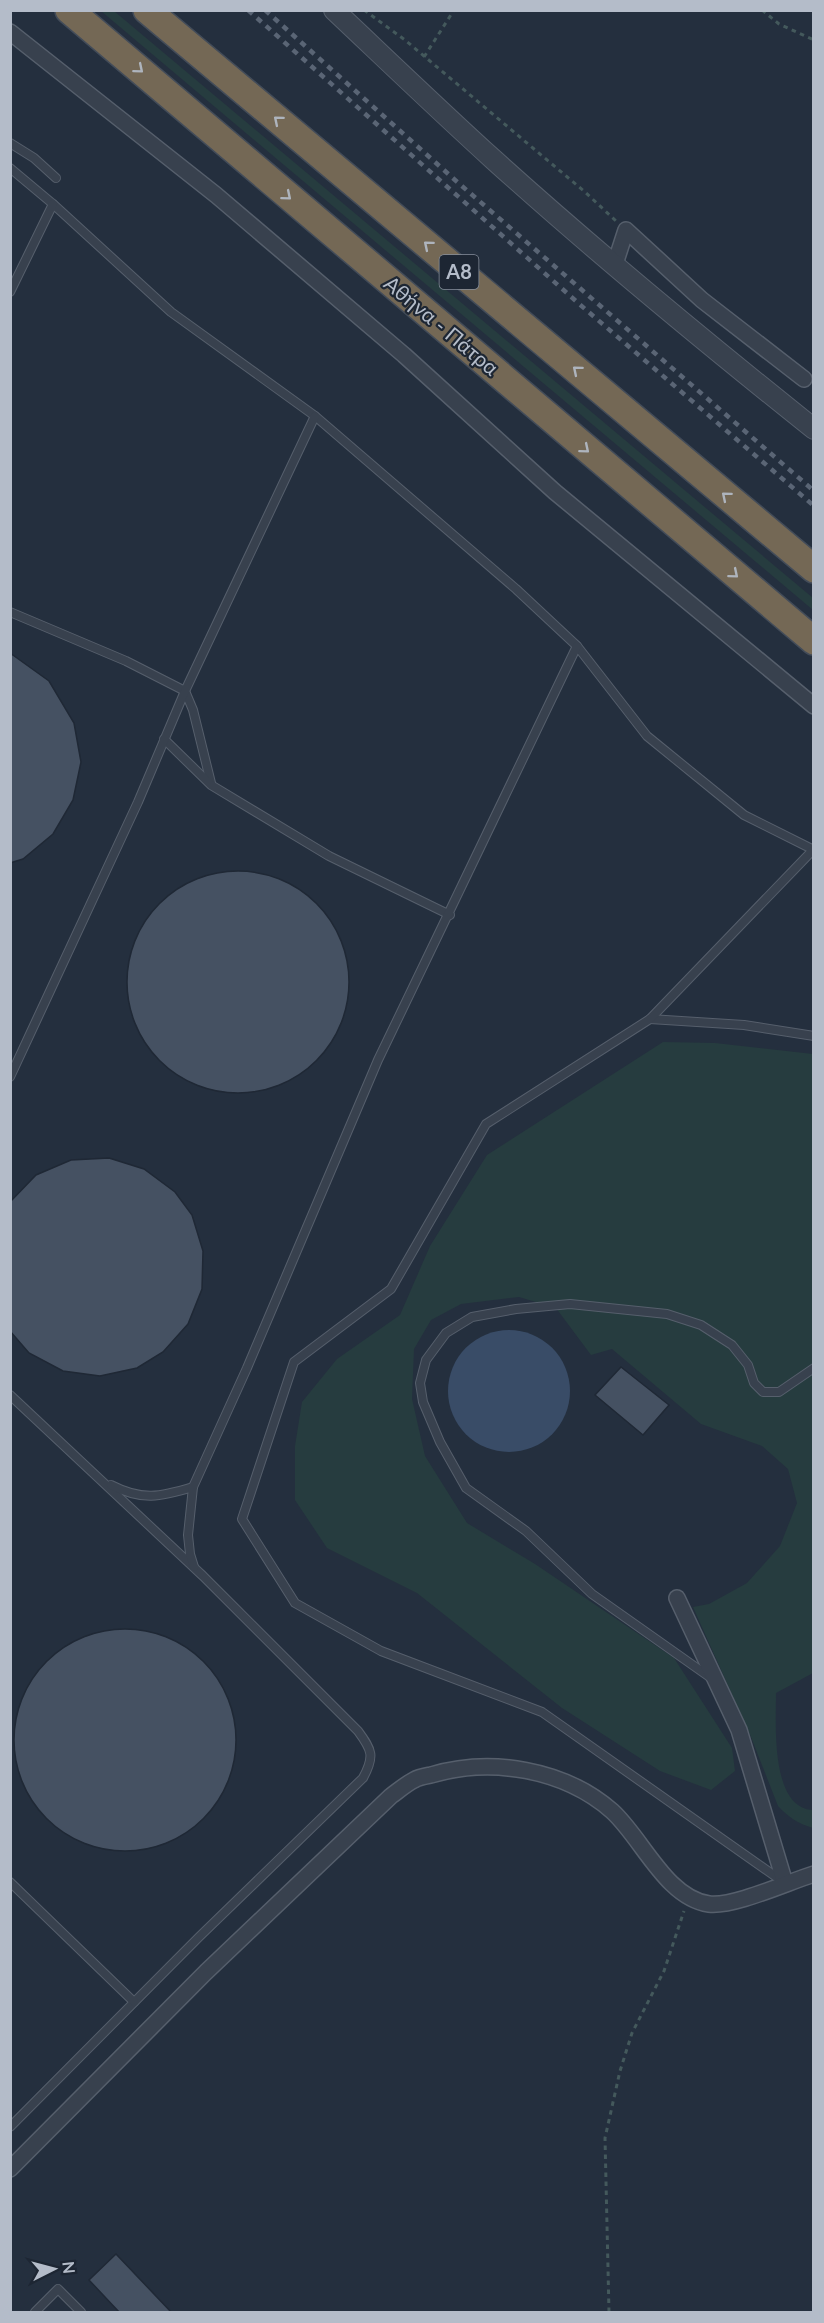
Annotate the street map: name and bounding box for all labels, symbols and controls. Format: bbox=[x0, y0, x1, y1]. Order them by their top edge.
one-way arrow bbox=[132, 62, 143, 73]
one-way arrow bbox=[274, 116, 285, 127]
one-way arrow bbox=[280, 189, 291, 200]
one-way arrow bbox=[423, 242, 434, 253]
road number: Α8 bbox=[440, 255, 478, 289]
street label: Αθήνα - Πάτρα bbox=[380, 270, 505, 380]
one-way arrow bbox=[573, 367, 584, 378]
one-way arrow bbox=[578, 441, 589, 452]
one-way arrow bbox=[722, 492, 733, 503]
one-way arrow bbox=[727, 567, 738, 578]
north arrow bbox=[24, 2239, 84, 2299]
text: N bbox=[59, 2260, 80, 2275]

